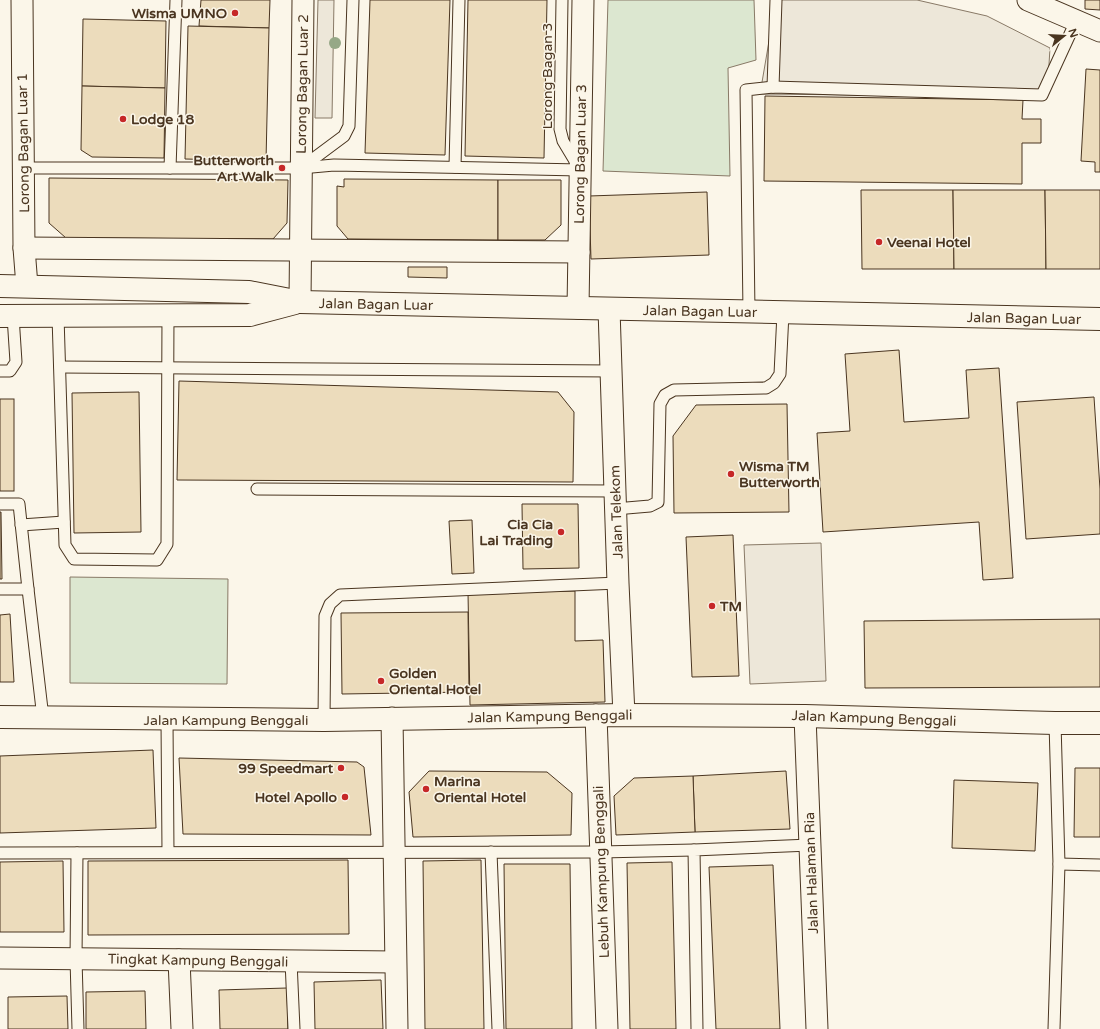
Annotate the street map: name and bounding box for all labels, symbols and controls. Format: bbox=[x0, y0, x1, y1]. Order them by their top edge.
place label: Wisma UMNO bbox=[132, 5, 227, 22]
marker: Wisma UMNO bbox=[230, 8, 240, 18]
street label: Lorong Bagan Luar 2 bbox=[293, 14, 312, 154]
north arrow bbox=[1044, 16, 1084, 56]
street label: Lorong Bagan 3 bbox=[539, 23, 556, 129]
text: N bbox=[1065, 27, 1081, 39]
street label: Lorong Bagan Luar 1 bbox=[14, 73, 33, 213]
street label: Lorong Bagan Luar 3 bbox=[571, 84, 590, 224]
place label: Lodge 18 bbox=[131, 111, 195, 128]
marker: Lodge 18 bbox=[118, 114, 128, 124]
place label: Butterworth Art Walk bbox=[193, 152, 274, 185]
marker: Butterworth Art Walk bbox=[277, 163, 287, 173]
place label: Veenai Hotel bbox=[887, 234, 971, 251]
marker: Veenai Hotel bbox=[874, 237, 884, 247]
street label: Jalan Bagan Luar bbox=[319, 295, 434, 314]
street label: Jalan Bagan Luar bbox=[643, 302, 758, 321]
street label: Jalan Bagan Luar bbox=[967, 309, 1082, 328]
place label: Wisma TM Butterworth bbox=[739, 458, 820, 491]
street label: Jalan Telekom bbox=[606, 465, 627, 559]
marker: Wisma TM Butterworth bbox=[726, 469, 736, 479]
place label: Cia Cia Lai Trading bbox=[479, 516, 553, 549]
marker: Cia Cia Lai Trading bbox=[556, 527, 566, 537]
place label: TM bbox=[719, 598, 742, 615]
marker: TM bbox=[707, 601, 717, 611]
place label: Golden Oriental Hotel bbox=[389, 665, 481, 698]
marker: Golden Oriental Hotel bbox=[376, 676, 386, 686]
street label: Jalan Kampung Benggali bbox=[467, 707, 633, 726]
street label: Jalan Kampung Benggali bbox=[791, 707, 957, 730]
street label: Jalan Kampung Benggali bbox=[144, 712, 308, 729]
place label: 99 Speedmart bbox=[238, 760, 334, 777]
marker: 99 Speedmart bbox=[336, 763, 346, 773]
place label: Marina Oriental Hotel bbox=[434, 773, 526, 806]
marker: Marina Oriental Hotel bbox=[421, 784, 431, 794]
street label: Lebuh Kampung Benggali bbox=[590, 785, 613, 959]
place label: Hotel Apollo bbox=[255, 789, 337, 806]
marker: Hotel Apollo bbox=[340, 792, 350, 802]
street label: Jalan Halaman Ria bbox=[801, 812, 822, 934]
street label: Tingkat Kampung Benggali bbox=[108, 950, 288, 971]

